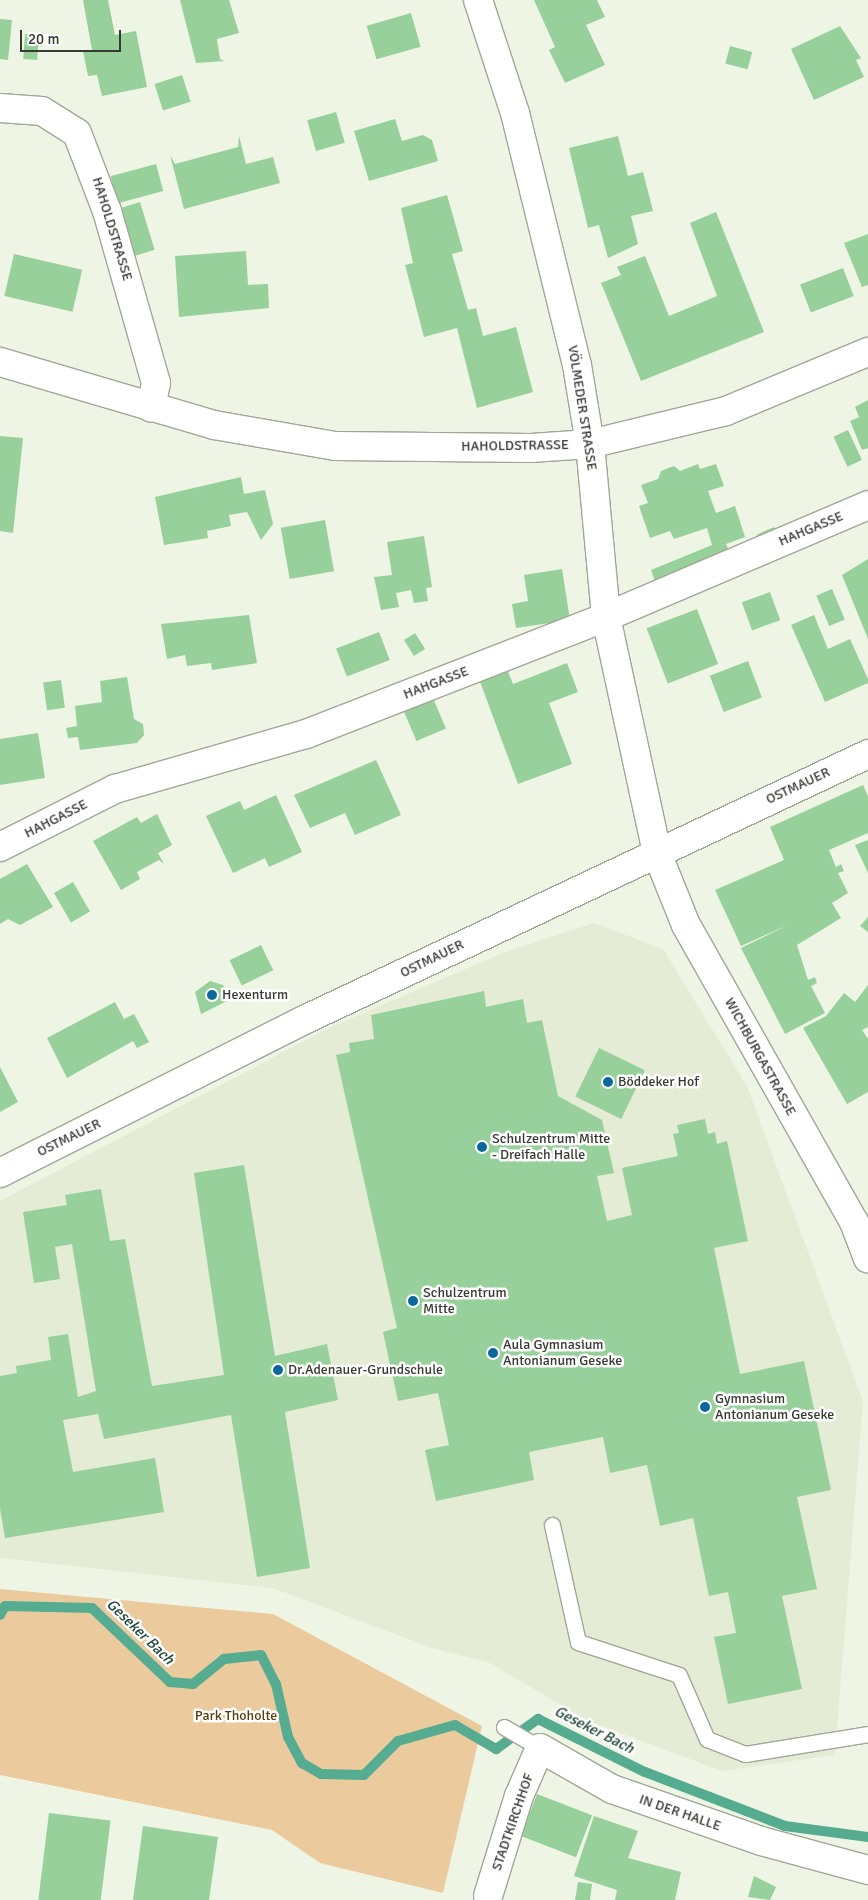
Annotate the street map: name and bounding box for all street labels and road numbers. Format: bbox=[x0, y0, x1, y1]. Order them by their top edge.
street label: HAHOLDSTRASSE bbox=[88, 175, 136, 283]
street label: VÖLMEDER STRASSE bbox=[564, 344, 600, 472]
street label: HAHOLDSTRASSE bbox=[461, 437, 569, 455]
street label: HAHGASSE bbox=[776, 508, 846, 550]
street label: HAHGASSE bbox=[401, 663, 471, 703]
street label: OSTMAUER bbox=[763, 764, 833, 808]
street label: HAHGASSE bbox=[22, 796, 90, 842]
street label: OSTMAUER bbox=[398, 936, 466, 982]
street label: WICHBURGASTRASSE bbox=[721, 995, 799, 1119]
street label: OSTMAUER bbox=[35, 1115, 103, 1161]
street label: STADTKIRCHHOF bbox=[488, 1771, 538, 1873]
street label: IN DER HALLE bbox=[637, 1791, 723, 1835]

